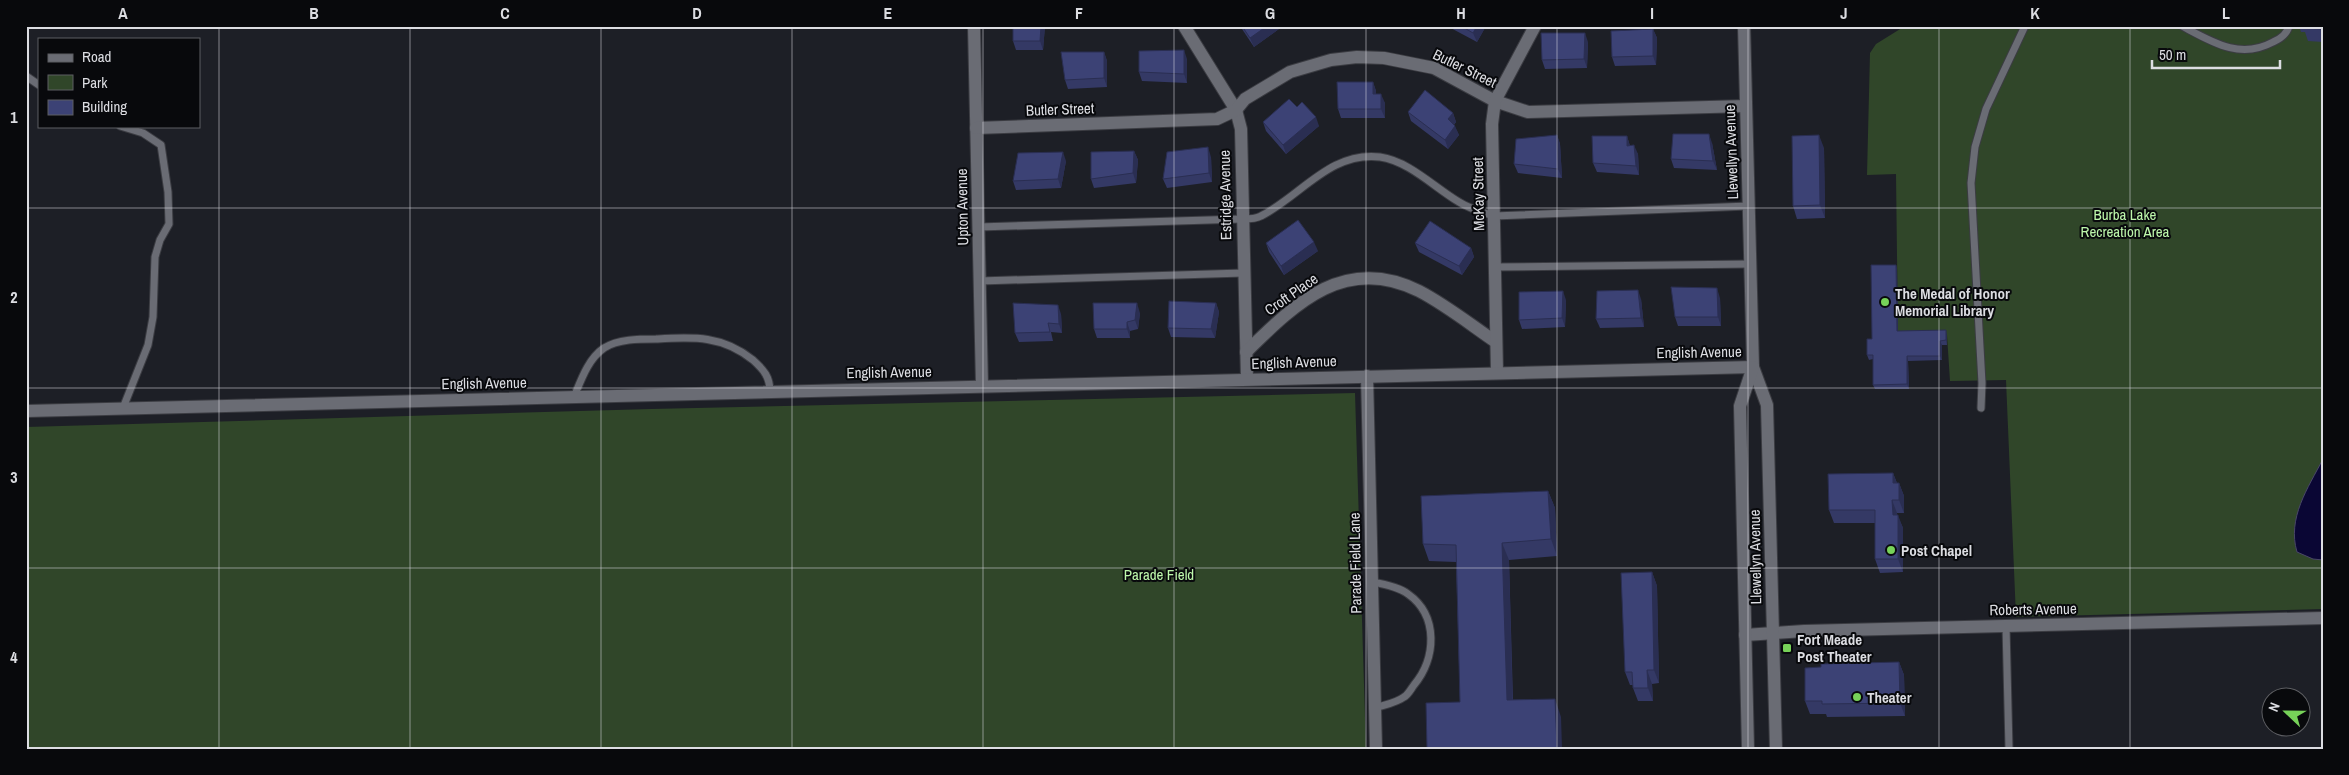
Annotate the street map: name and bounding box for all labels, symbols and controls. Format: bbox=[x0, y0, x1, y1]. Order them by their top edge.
text: A bbox=[118, 2, 128, 24]
text: B bbox=[309, 2, 319, 24]
text: C bbox=[500, 2, 510, 24]
text: D bbox=[692, 2, 702, 24]
text: E bbox=[884, 2, 893, 24]
text: F bbox=[1075, 2, 1083, 24]
text: G bbox=[1265, 2, 1275, 24]
text: H bbox=[1456, 2, 1466, 24]
text: I bbox=[1650, 2, 1654, 24]
text: J bbox=[1840, 2, 1848, 24]
text: K bbox=[2030, 2, 2040, 24]
text: L bbox=[2222, 2, 2230, 24]
legend bbox=[38, 38, 200, 128]
scale bar bbox=[2152, 38, 2279, 70]
street label: Butler Street bbox=[1430, 44, 1501, 93]
text: 50 m bbox=[2159, 44, 2186, 65]
text: Road bbox=[82, 46, 111, 67]
text: Park bbox=[82, 72, 108, 93]
text: Building bbox=[82, 96, 127, 117]
street label: Butler Street bbox=[1025, 97, 1095, 121]
street label: Llewellyn Avenue bbox=[1719, 104, 1743, 200]
text: 1 bbox=[10, 106, 18, 128]
street label: Estridge Avenue bbox=[1214, 150, 1236, 240]
street label: McKay Street bbox=[1467, 156, 1489, 231]
street label: Upton Avenue bbox=[951, 168, 973, 246]
park label: Burba Lake Recreation Area bbox=[2081, 204, 2170, 242]
street label: Croft Place bbox=[1260, 268, 1322, 320]
place label: The Medal of Honor Memorial Library bbox=[1895, 283, 2010, 321]
text: 2 bbox=[10, 286, 18, 308]
marker: The Medal of Honor Memorial Library bbox=[1879, 296, 1891, 308]
street label: English Avenue bbox=[1656, 341, 1742, 363]
street label: English Avenue bbox=[1251, 350, 1337, 374]
street label: English Avenue bbox=[846, 361, 932, 383]
street label: English Avenue bbox=[441, 372, 527, 394]
text: 3 bbox=[10, 466, 18, 488]
street label: Llewellyn Avenue bbox=[1744, 509, 1766, 605]
street label: Parade Field Lane bbox=[1344, 512, 1366, 614]
place label: Post Chapel bbox=[1901, 540, 1972, 561]
marker: Post Chapel bbox=[1885, 544, 1897, 556]
park label: Parade Field bbox=[1124, 564, 1194, 585]
street label: Roberts Avenue bbox=[1989, 598, 2077, 620]
place label: Fort Meade Post Theater bbox=[1797, 629, 1872, 667]
marker: Fort Meade Post Theater bbox=[1781, 642, 1793, 654]
text: 4 bbox=[10, 646, 18, 668]
place label: Theater bbox=[1867, 687, 1912, 708]
north arrow bbox=[2262, 688, 2312, 738]
marker: Theater bbox=[1851, 691, 1863, 703]
text: N bbox=[2264, 700, 2284, 714]

